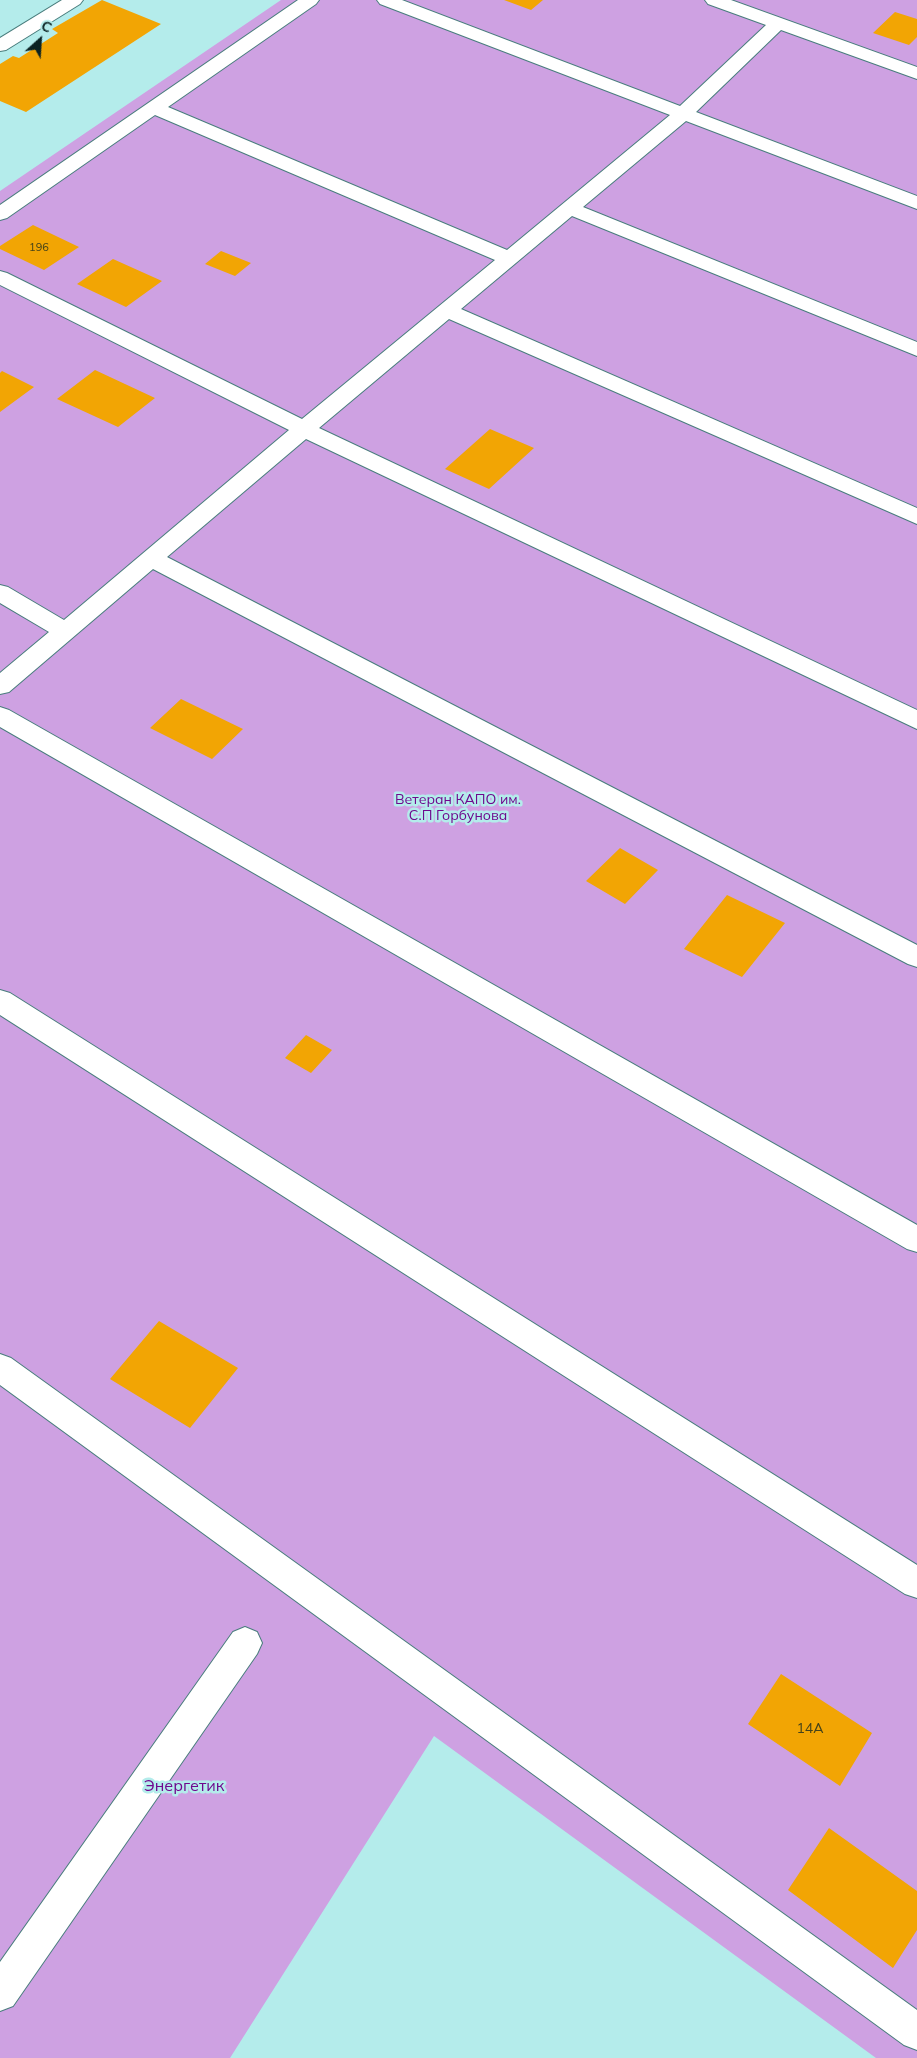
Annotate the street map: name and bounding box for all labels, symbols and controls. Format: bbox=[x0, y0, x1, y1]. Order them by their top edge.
north arrow bbox=[15, 15, 65, 65]
text: С bbox=[38, 16, 55, 37]
house number: 196 bbox=[29, 241, 49, 255]
park label: Ветеран КАПО им. С.П Горбунова bbox=[395, 792, 521, 824]
house number: 14А bbox=[796, 1721, 824, 1737]
park label: Энергетик bbox=[144, 1776, 224, 1796]

